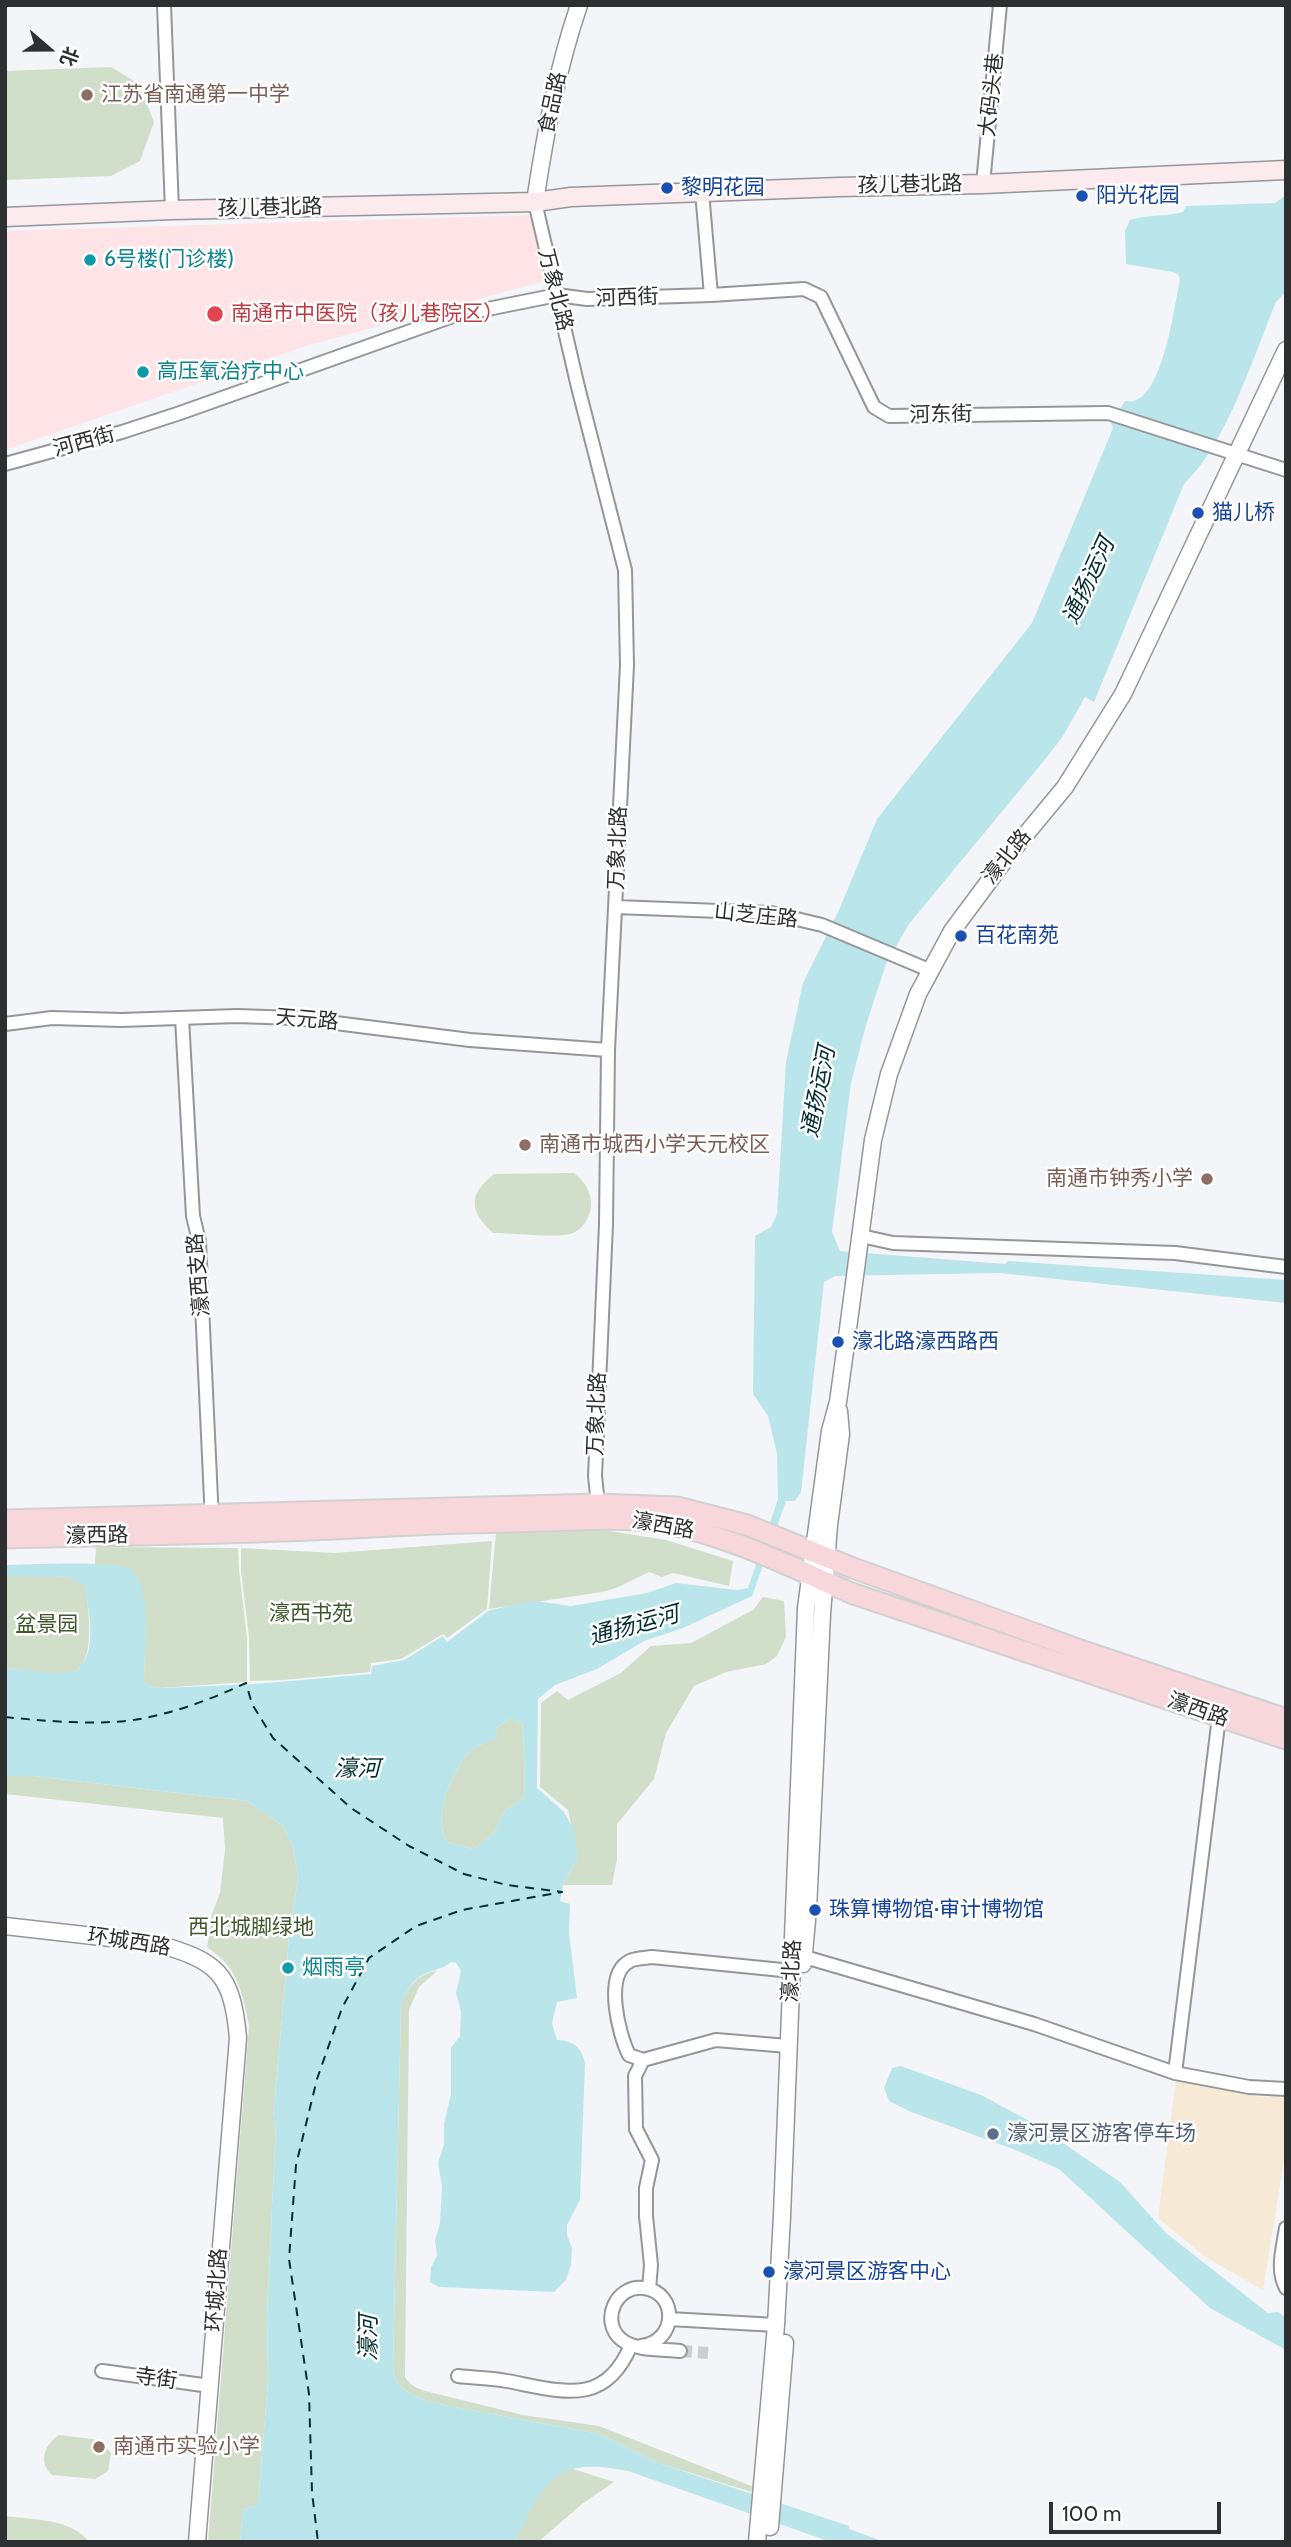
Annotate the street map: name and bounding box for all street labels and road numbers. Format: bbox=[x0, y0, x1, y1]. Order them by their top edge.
street label: 大码头巷 bbox=[975, 52, 1009, 138]
street label: 食品路 bbox=[534, 70, 572, 136]
street label: 孩儿巷北路 bbox=[857, 171, 963, 199]
street label: 孩儿巷北路 bbox=[217, 194, 323, 222]
street label: 万象北路 bbox=[533, 246, 577, 334]
street label: 河西街 bbox=[595, 284, 659, 312]
street label: 河东街 bbox=[909, 402, 973, 428]
street label: 河西街 bbox=[50, 422, 118, 462]
street label: 万象北路 bbox=[604, 806, 632, 890]
street label: 濠北路 bbox=[977, 825, 1037, 889]
street label: 山芝庄路 bbox=[713, 899, 799, 933]
street label: 天元路 bbox=[275, 1005, 339, 1035]
street label: 濠西支路 bbox=[183, 1232, 215, 1318]
street label: 万象北路 bbox=[583, 1372, 611, 1456]
street label: 濠西路 bbox=[630, 1508, 696, 1544]
street label: 濠西路 bbox=[65, 1523, 129, 1549]
street label: 濠西路 bbox=[1164, 1688, 1232, 1732]
street label: 环城西路 bbox=[86, 1923, 172, 1961]
street label: 濠北路 bbox=[778, 1939, 806, 2003]
street label: 环城北路 bbox=[202, 2247, 232, 2333]
street label: 寺街 bbox=[133, 2364, 179, 2394]

